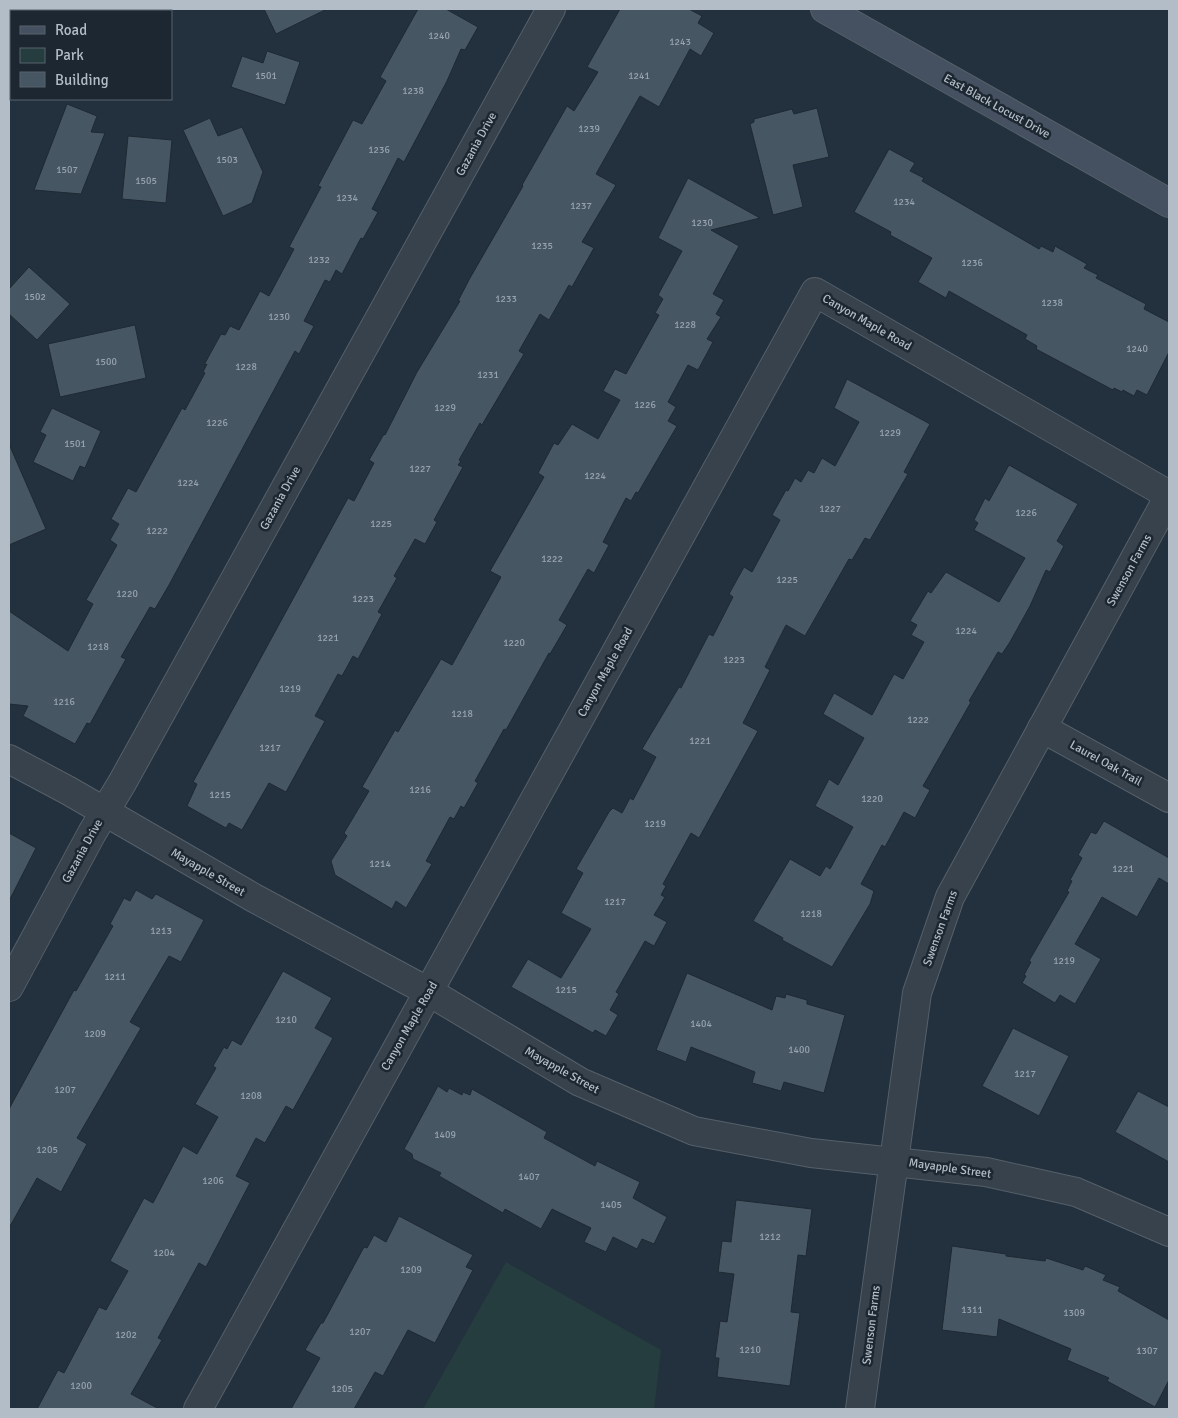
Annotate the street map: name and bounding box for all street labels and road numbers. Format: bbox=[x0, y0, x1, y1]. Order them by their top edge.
street label: East Black Locust Drive bbox=[941, 71, 1053, 142]
street label: Gazania Drive bbox=[453, 110, 500, 179]
street label: Canyon Maple Road bbox=[820, 291, 914, 354]
street label: Gazania Drive bbox=[257, 464, 304, 533]
street label: Swenson Farms bbox=[1104, 532, 1155, 609]
street label: Canyon Maple Road bbox=[575, 625, 636, 720]
street label: Laurel Oak Trail bbox=[1067, 737, 1145, 790]
street label: Gazania Drive bbox=[59, 817, 106, 886]
street label: Mayapple Street bbox=[168, 845, 248, 900]
street label: Swenson Farms bbox=[920, 888, 961, 968]
street label: Canyon Maple Road bbox=[378, 979, 441, 1073]
street label: Mayapple Street bbox=[522, 1044, 602, 1097]
street label: Mayapple Street bbox=[908, 1155, 992, 1182]
street label: Swenson Farms bbox=[859, 1285, 884, 1365]

